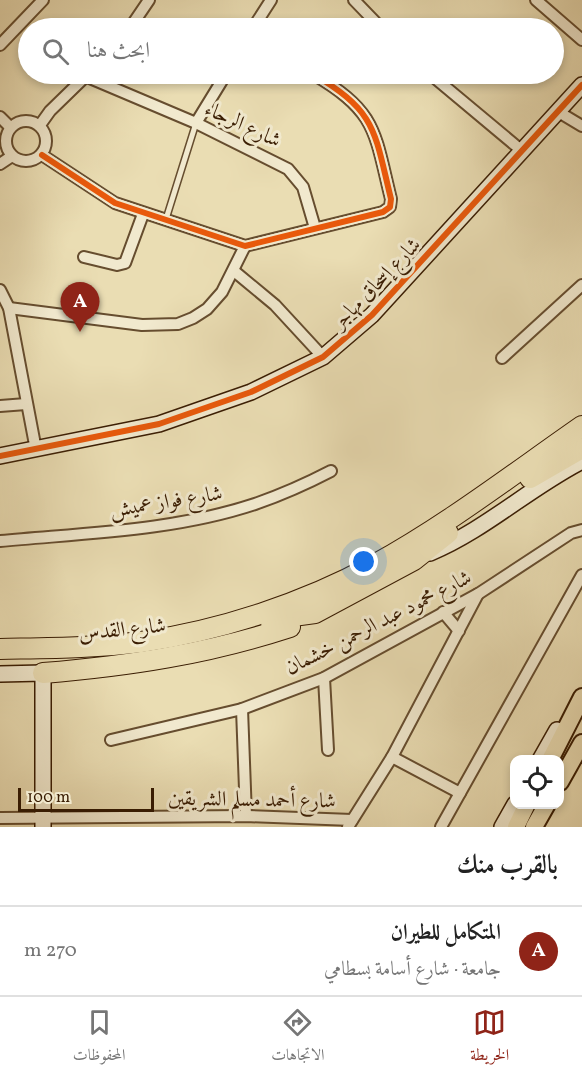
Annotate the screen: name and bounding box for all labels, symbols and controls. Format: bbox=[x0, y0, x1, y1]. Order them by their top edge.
search box bbox=[18, 18, 564, 84]
icon: search bbox=[39, 35, 72, 68]
text: ابحث هنا bbox=[87, 36, 150, 67]
street label: شارع الرجاء bbox=[198, 95, 285, 158]
street label: شارع إسحاق مهاجر bbox=[324, 232, 430, 339]
pin: A bbox=[60, 282, 100, 332]
street label: شارع فواز عميش bbox=[108, 479, 225, 528]
your location bbox=[349, 547, 378, 576]
street label: شارع محمود عبد الرحمن خشمان bbox=[280, 564, 478, 685]
street label: شارع القدس bbox=[77, 611, 167, 651]
map controls bbox=[510, 755, 564, 809]
button: locate bbox=[510, 755, 564, 809]
street label: شارع أحمد مسلم الشريقين bbox=[168, 783, 336, 821]
scale bar bbox=[18, 785, 154, 812]
text: 100 m bbox=[27, 787, 70, 809]
text: بالقرب منك bbox=[457, 848, 558, 884]
text: المتكامل للطيران bbox=[390, 918, 501, 949]
text: 270 m bbox=[24, 937, 77, 965]
text: A bbox=[531, 937, 546, 965]
text: جامعة · شارع أسامة بسطامي bbox=[324, 956, 501, 984]
tab: المحفوظات bbox=[73, 1006, 126, 1070]
tab: الاتجاهات bbox=[271, 1006, 325, 1070]
tab: الخريطة bbox=[470, 1006, 509, 1070]

